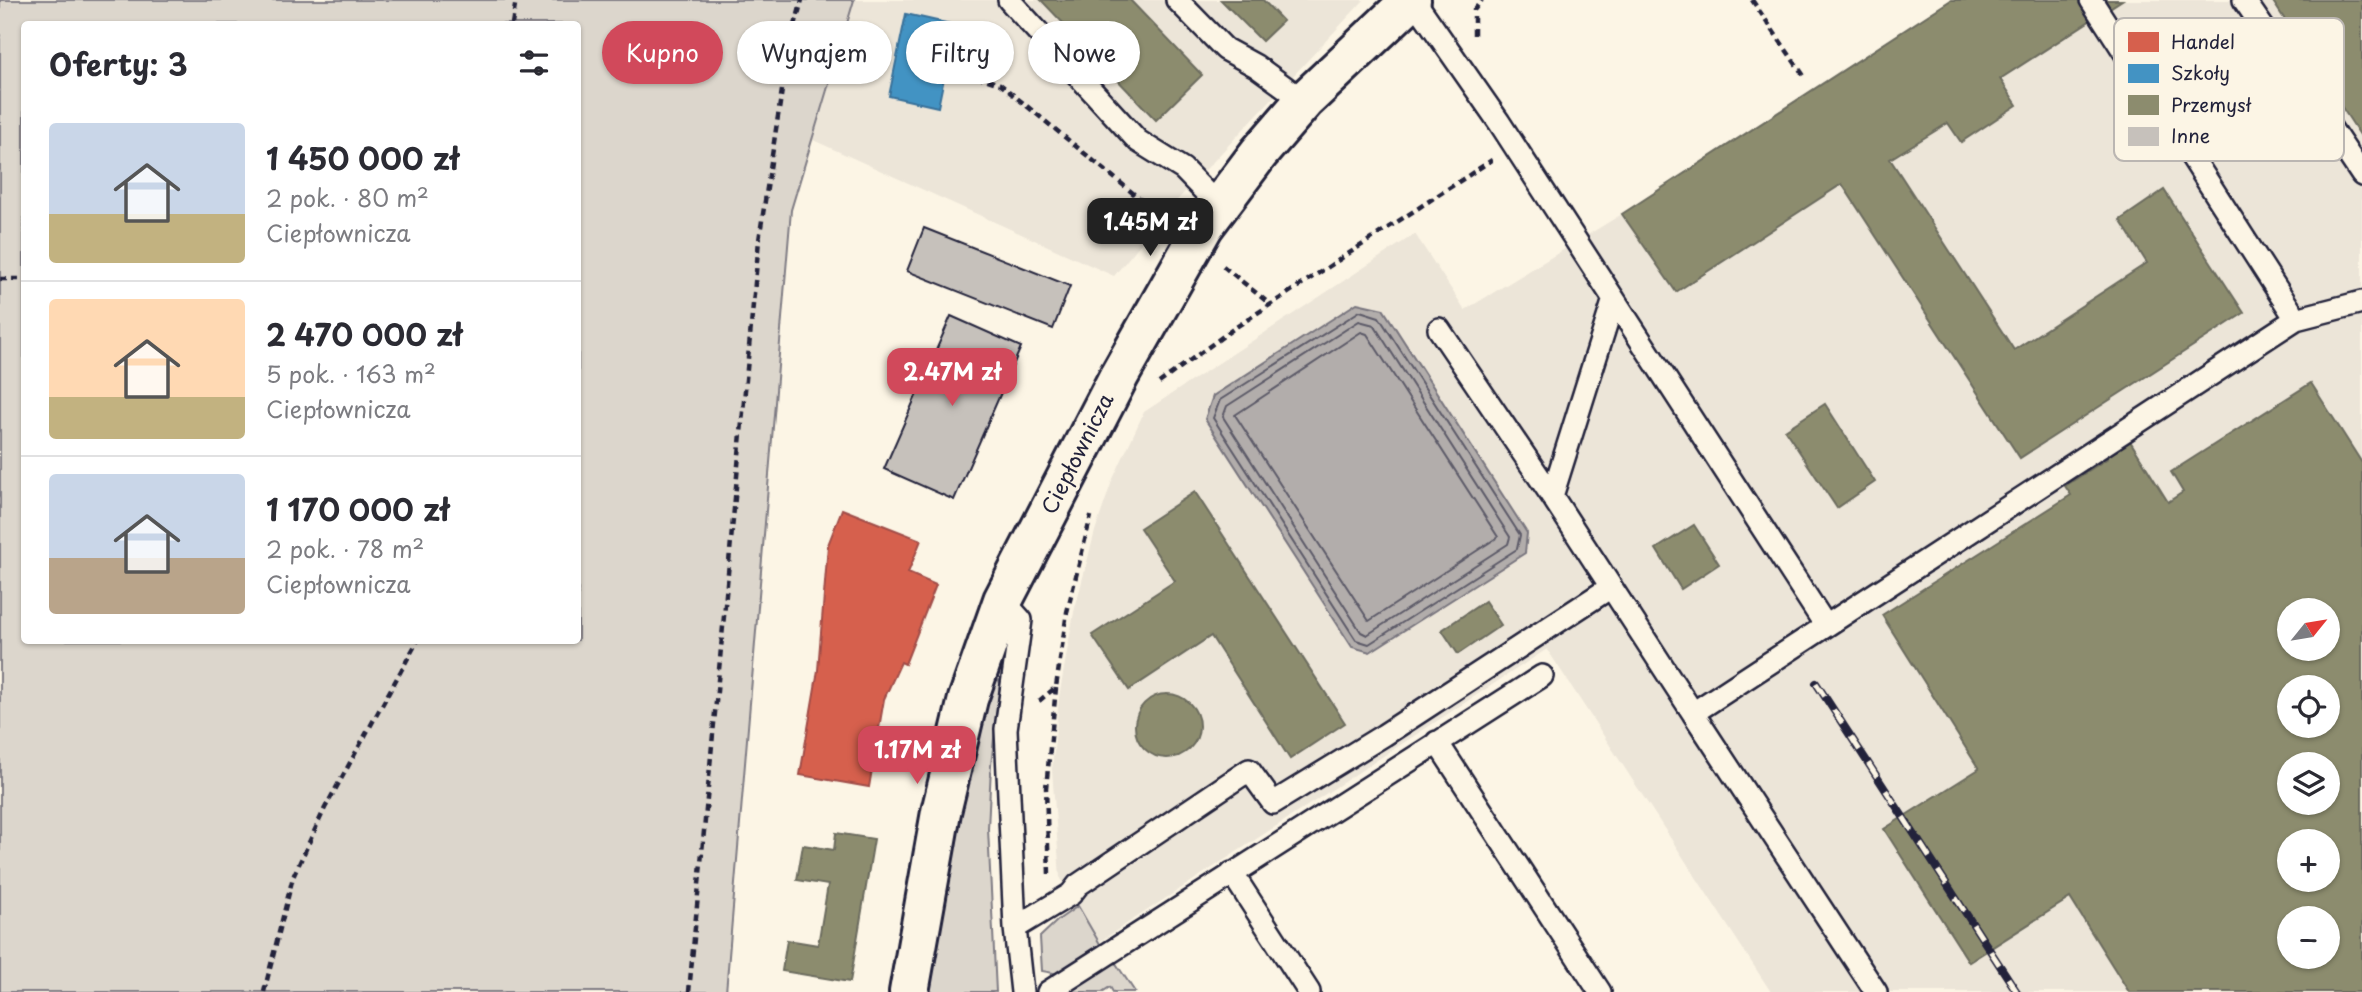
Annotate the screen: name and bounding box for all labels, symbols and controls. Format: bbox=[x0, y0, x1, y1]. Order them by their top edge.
legend bbox=[2114, 18, 2344, 161]
chip: Kupno bbox=[602, 21, 723, 84]
chip: Wynajem bbox=[737, 21, 892, 84]
chip: Filtry bbox=[906, 21, 1014, 84]
chip: Nowe bbox=[1028, 21, 1140, 84]
text: Handel bbox=[2171, 27, 2235, 55]
text: Oferty: 3 bbox=[49, 41, 188, 86]
icon: filters bbox=[515, 44, 553, 82]
text: Szkoły bbox=[2171, 58, 2230, 86]
text: Przemysł bbox=[2171, 90, 2251, 118]
text: Inne bbox=[2171, 121, 2210, 149]
text: 1 450 000 zł bbox=[266, 135, 459, 180]
icon: home bbox=[105, 151, 189, 235]
text: 2 pok. · 80 m² bbox=[266, 180, 429, 215]
pin: 1.45M zł bbox=[1078, 198, 1222, 258]
text: 1.45M zł bbox=[1103, 203, 1197, 238]
text: Ciepłownicza bbox=[266, 215, 410, 250]
text: 2 470 000 zł bbox=[266, 311, 462, 356]
icon: home bbox=[105, 327, 189, 411]
pin: 2.47M zł bbox=[880, 348, 1024, 408]
text: 2.47M zł bbox=[903, 353, 1001, 388]
text: 5 pok. · 163 m² bbox=[266, 356, 436, 391]
street label: Ciepłownicza bbox=[1032, 387, 1120, 519]
text: Ciepłownicza bbox=[266, 391, 410, 426]
text: 1 170 000 zł bbox=[266, 486, 449, 531]
icon: home bbox=[105, 502, 189, 586]
text: 2 pok. · 78 m² bbox=[266, 531, 424, 566]
text: Ciepłownicza bbox=[266, 566, 410, 601]
north arrow bbox=[2277, 598, 2340, 662]
map controls bbox=[2277, 598, 2340, 969]
button: locate bbox=[2277, 675, 2340, 738]
pin: 1.17M zł bbox=[845, 726, 989, 786]
text: 1.17M zł bbox=[874, 731, 960, 766]
button: layers bbox=[2277, 752, 2340, 815]
button: + bbox=[2277, 829, 2340, 892]
button: − bbox=[2277, 906, 2340, 969]

